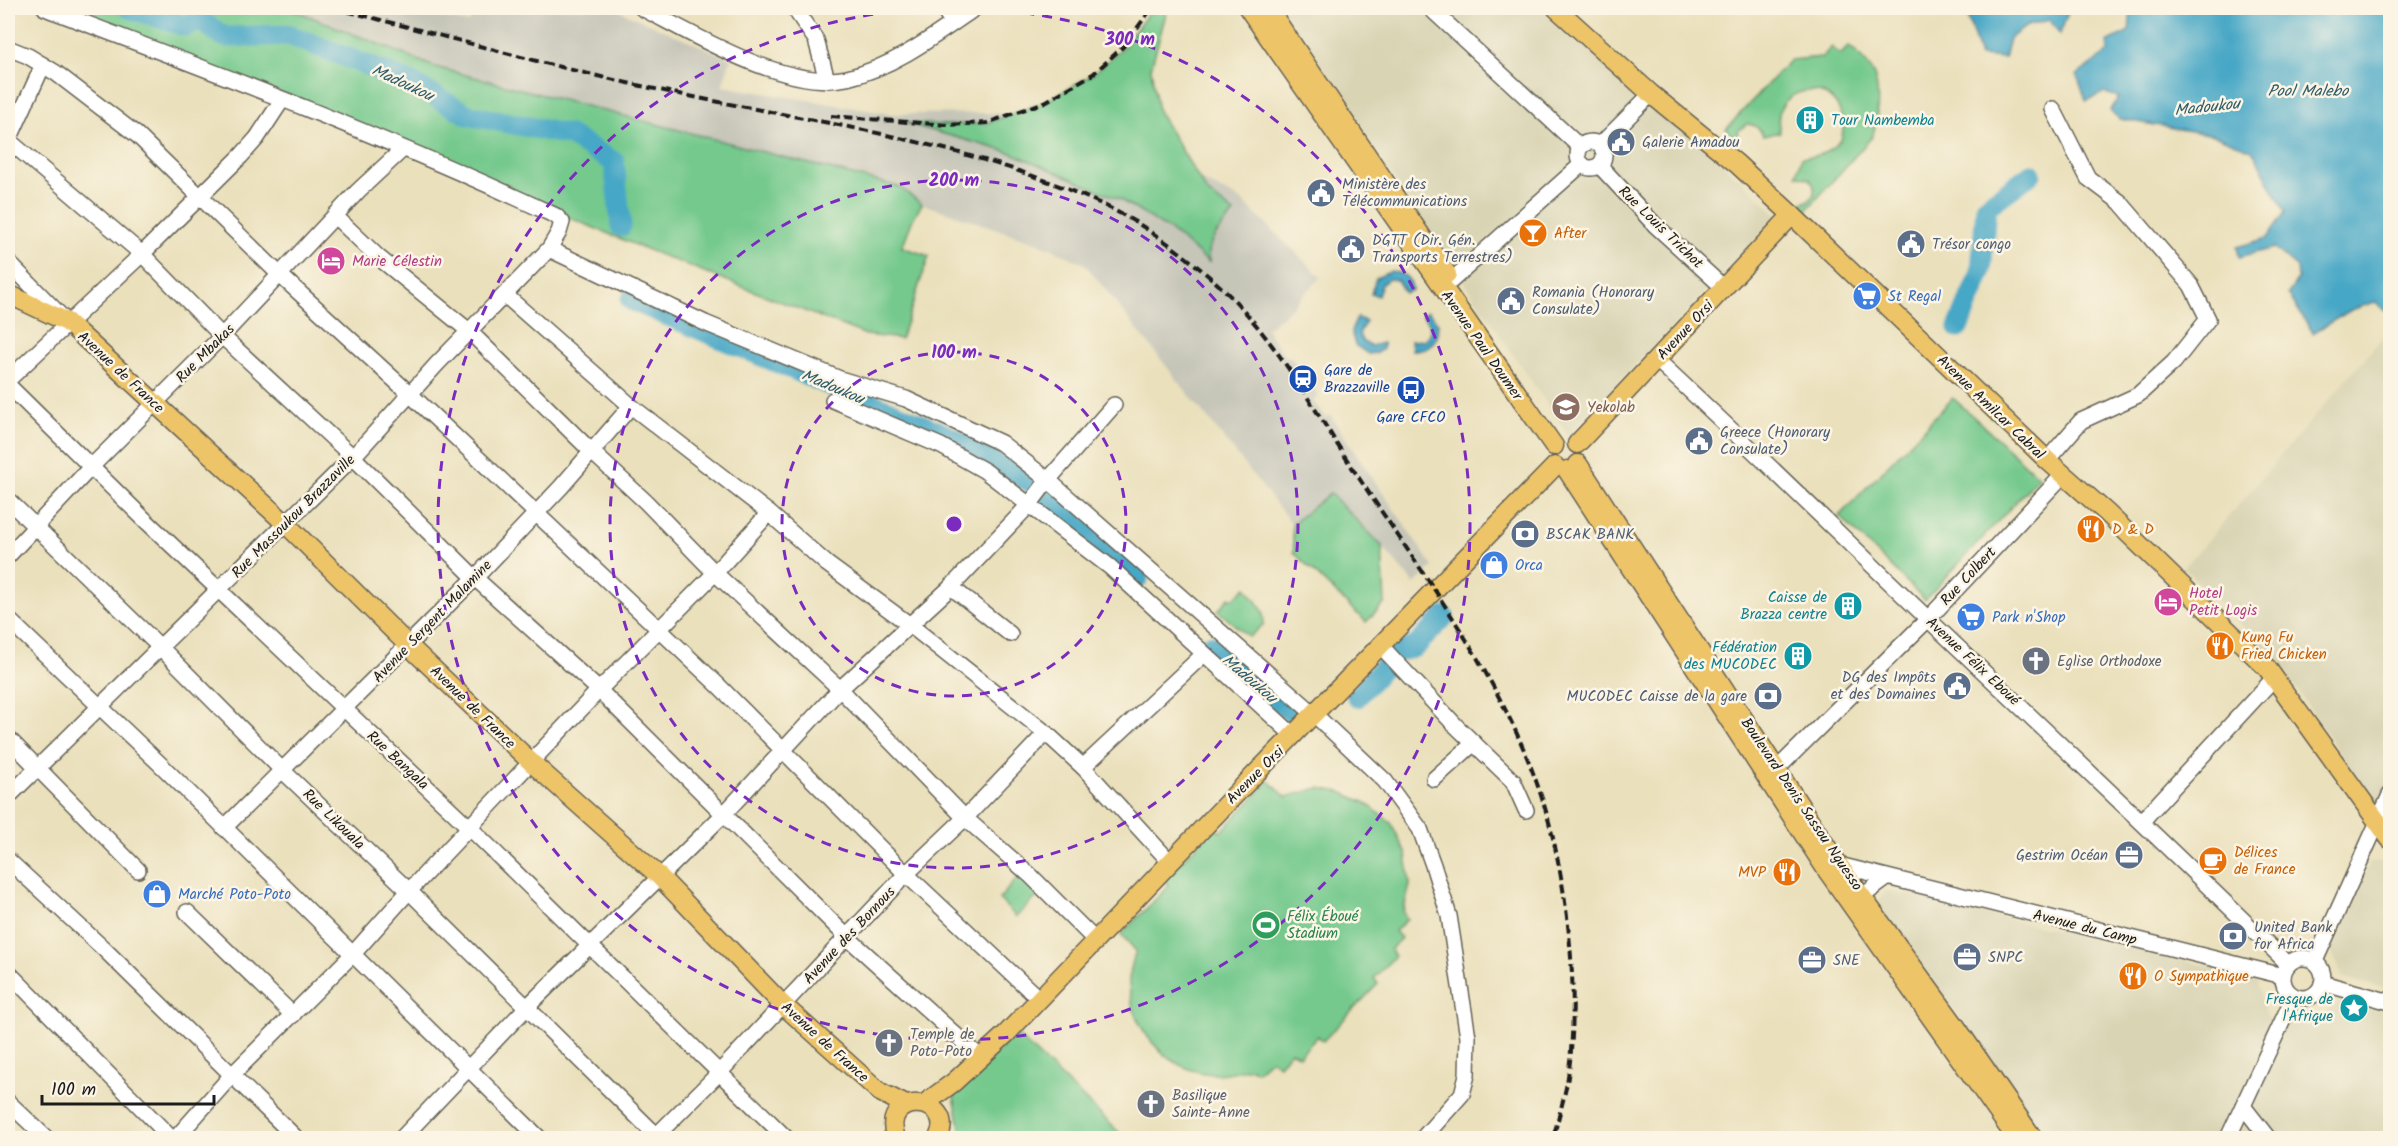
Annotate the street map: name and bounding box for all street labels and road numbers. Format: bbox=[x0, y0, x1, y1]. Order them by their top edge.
street label: Rue Louis Trichot bbox=[1612, 181, 1709, 275]
street label: Avenue Paul Doumer bbox=[1434, 286, 1529, 406]
street label: Avenue Orsi bbox=[1652, 294, 1721, 366]
street label: Rue Mbakas bbox=[170, 318, 241, 389]
street label: Avenue de France bbox=[71, 326, 170, 420]
street label: Avenue Amilcar Cabral bbox=[1931, 350, 2050, 466]
street label: Rue Massoukou Brazzaville bbox=[226, 449, 361, 584]
street label: Rue Colbert bbox=[1935, 541, 2003, 612]
street label: Avenue Sergent Malamine bbox=[367, 554, 498, 689]
street label: Avenue Félix Eboué bbox=[1920, 612, 2026, 713]
street label: Avenue de France bbox=[424, 660, 521, 755]
street label: Boulevard Denis Sassou Nguesso bbox=[1734, 713, 1869, 896]
street label: Rue Bangala bbox=[361, 725, 434, 796]
street label: Avenue Orsi bbox=[1221, 740, 1291, 810]
street label: Rue Likouala bbox=[296, 784, 370, 856]
street label: Avenue des Bornous bbox=[798, 881, 902, 990]
street label: Avenue du Camp bbox=[2030, 904, 2139, 952]
street label: Avenue de France bbox=[775, 996, 874, 1089]

